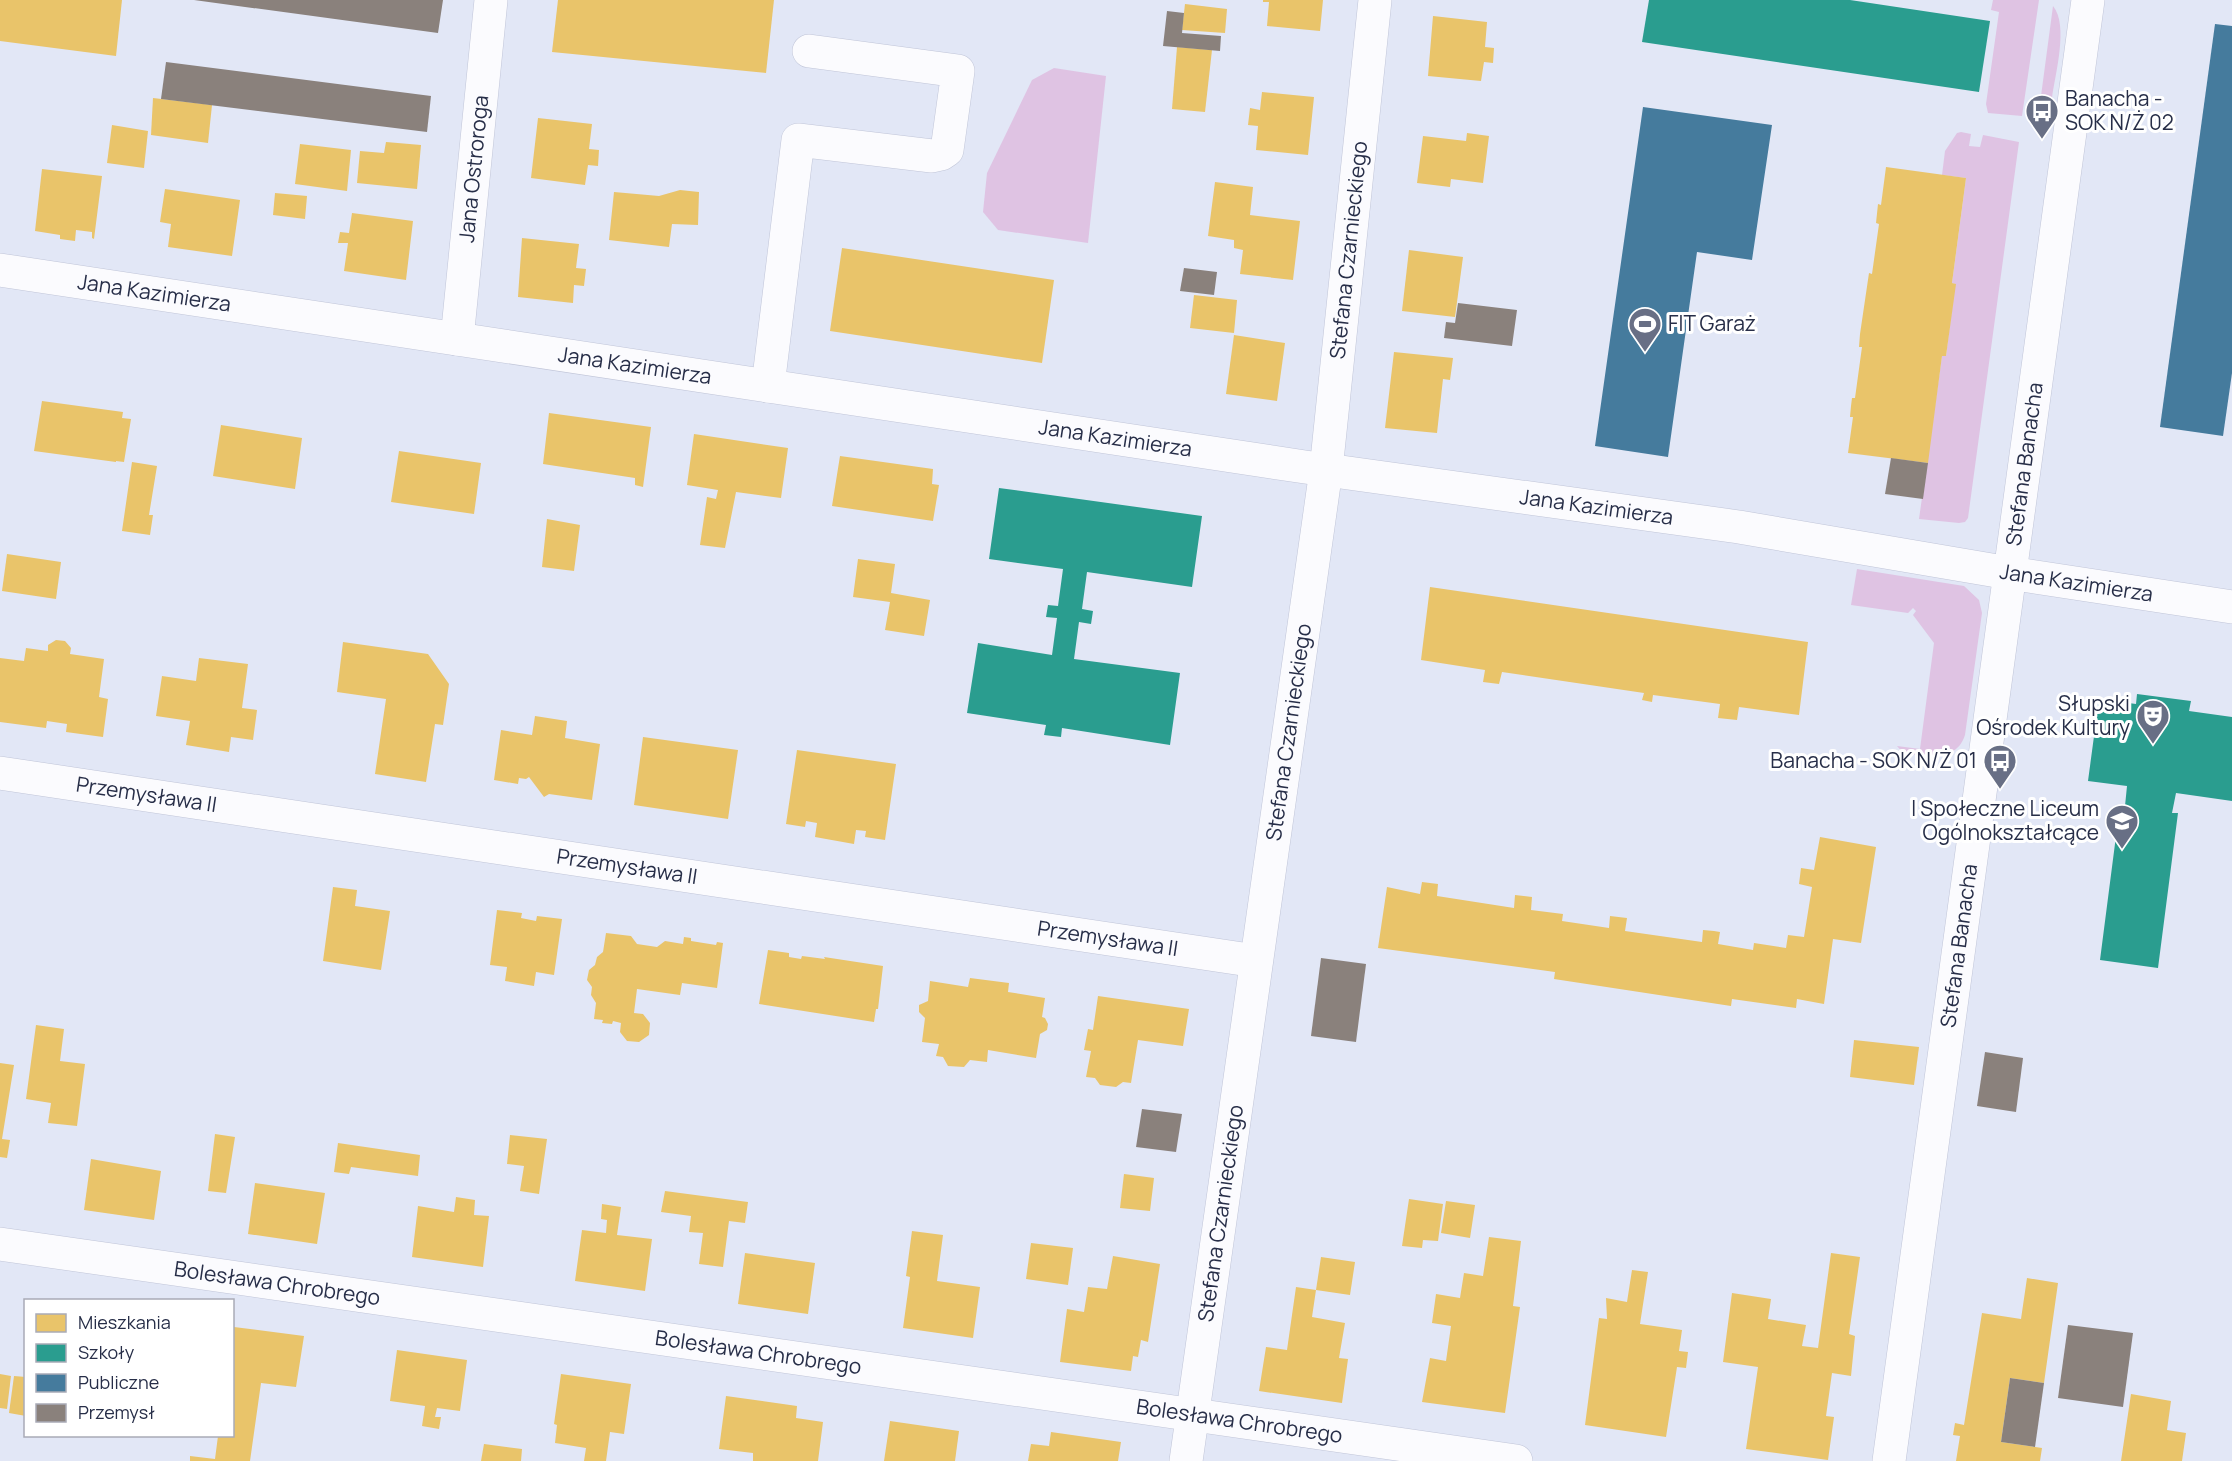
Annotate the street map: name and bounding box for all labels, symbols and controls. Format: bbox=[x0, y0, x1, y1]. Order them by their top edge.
place label: Banacha - SOK N/Ż 02 bbox=[2065, 84, 2174, 136]
bus stop icon: Banacha - SOK N/Ż 02 bbox=[2024, 93, 2060, 140]
street label: Jana Ostroroga bbox=[452, 94, 494, 244]
street label: Stefana Czarnieckiego bbox=[1323, 140, 1373, 360]
street label: Jana Kazimierza bbox=[76, 267, 233, 318]
sports icon: FIT Garaż bbox=[1627, 306, 1663, 353]
place label: FIT Garaż bbox=[1668, 309, 1756, 337]
street label: Jana Kazimierza bbox=[556, 339, 714, 390]
street label: Stefana Banacha bbox=[1999, 380, 2049, 548]
street label: Jana Kazimierza bbox=[1037, 412, 1194, 463]
street label: Jana Kazimierza bbox=[1518, 482, 1675, 531]
street label: Jana Kazimierza bbox=[1998, 557, 2155, 608]
street label: Stefana Czarnieckiego bbox=[1259, 622, 1317, 842]
place label: Słupski Ośrodek Kultury bbox=[1976, 689, 2130, 741]
theatre icon: Słupski Ośrodek Kultury bbox=[2135, 698, 2171, 745]
bus stop icon: Banacha - SOK N/Ż 01 bbox=[1982, 743, 2018, 790]
place label: Banacha - SOK N/Ż 01 bbox=[1770, 746, 1977, 774]
street label: Przemysława II bbox=[74, 770, 219, 818]
place label: I Społeczne Liceum Ogólnokształcące bbox=[1911, 794, 2099, 846]
school or university icon: I Społeczne Liceum Ogólnokształcące bbox=[2104, 803, 2140, 850]
street label: Przemysława II bbox=[555, 842, 699, 890]
street label: Stefana Banacha bbox=[1933, 862, 1983, 1029]
street label: Przemysława II bbox=[1036, 913, 1180, 962]
street label: Stefana Czarnieckiego bbox=[1191, 1103, 1249, 1324]
street label: Bolesława Chrobrego bbox=[172, 1254, 382, 1311]
legend bbox=[24, 1299, 234, 1437]
text: Mieszkania bbox=[78, 1310, 171, 1334]
street label: Bolesława Chrobrego bbox=[654, 1323, 863, 1380]
text: Szkoły bbox=[78, 1340, 135, 1364]
text: Publiczne bbox=[78, 1370, 159, 1394]
street label: Bolesława Chrobrego bbox=[1135, 1392, 1344, 1449]
text: Przemysł bbox=[78, 1400, 155, 1424]

